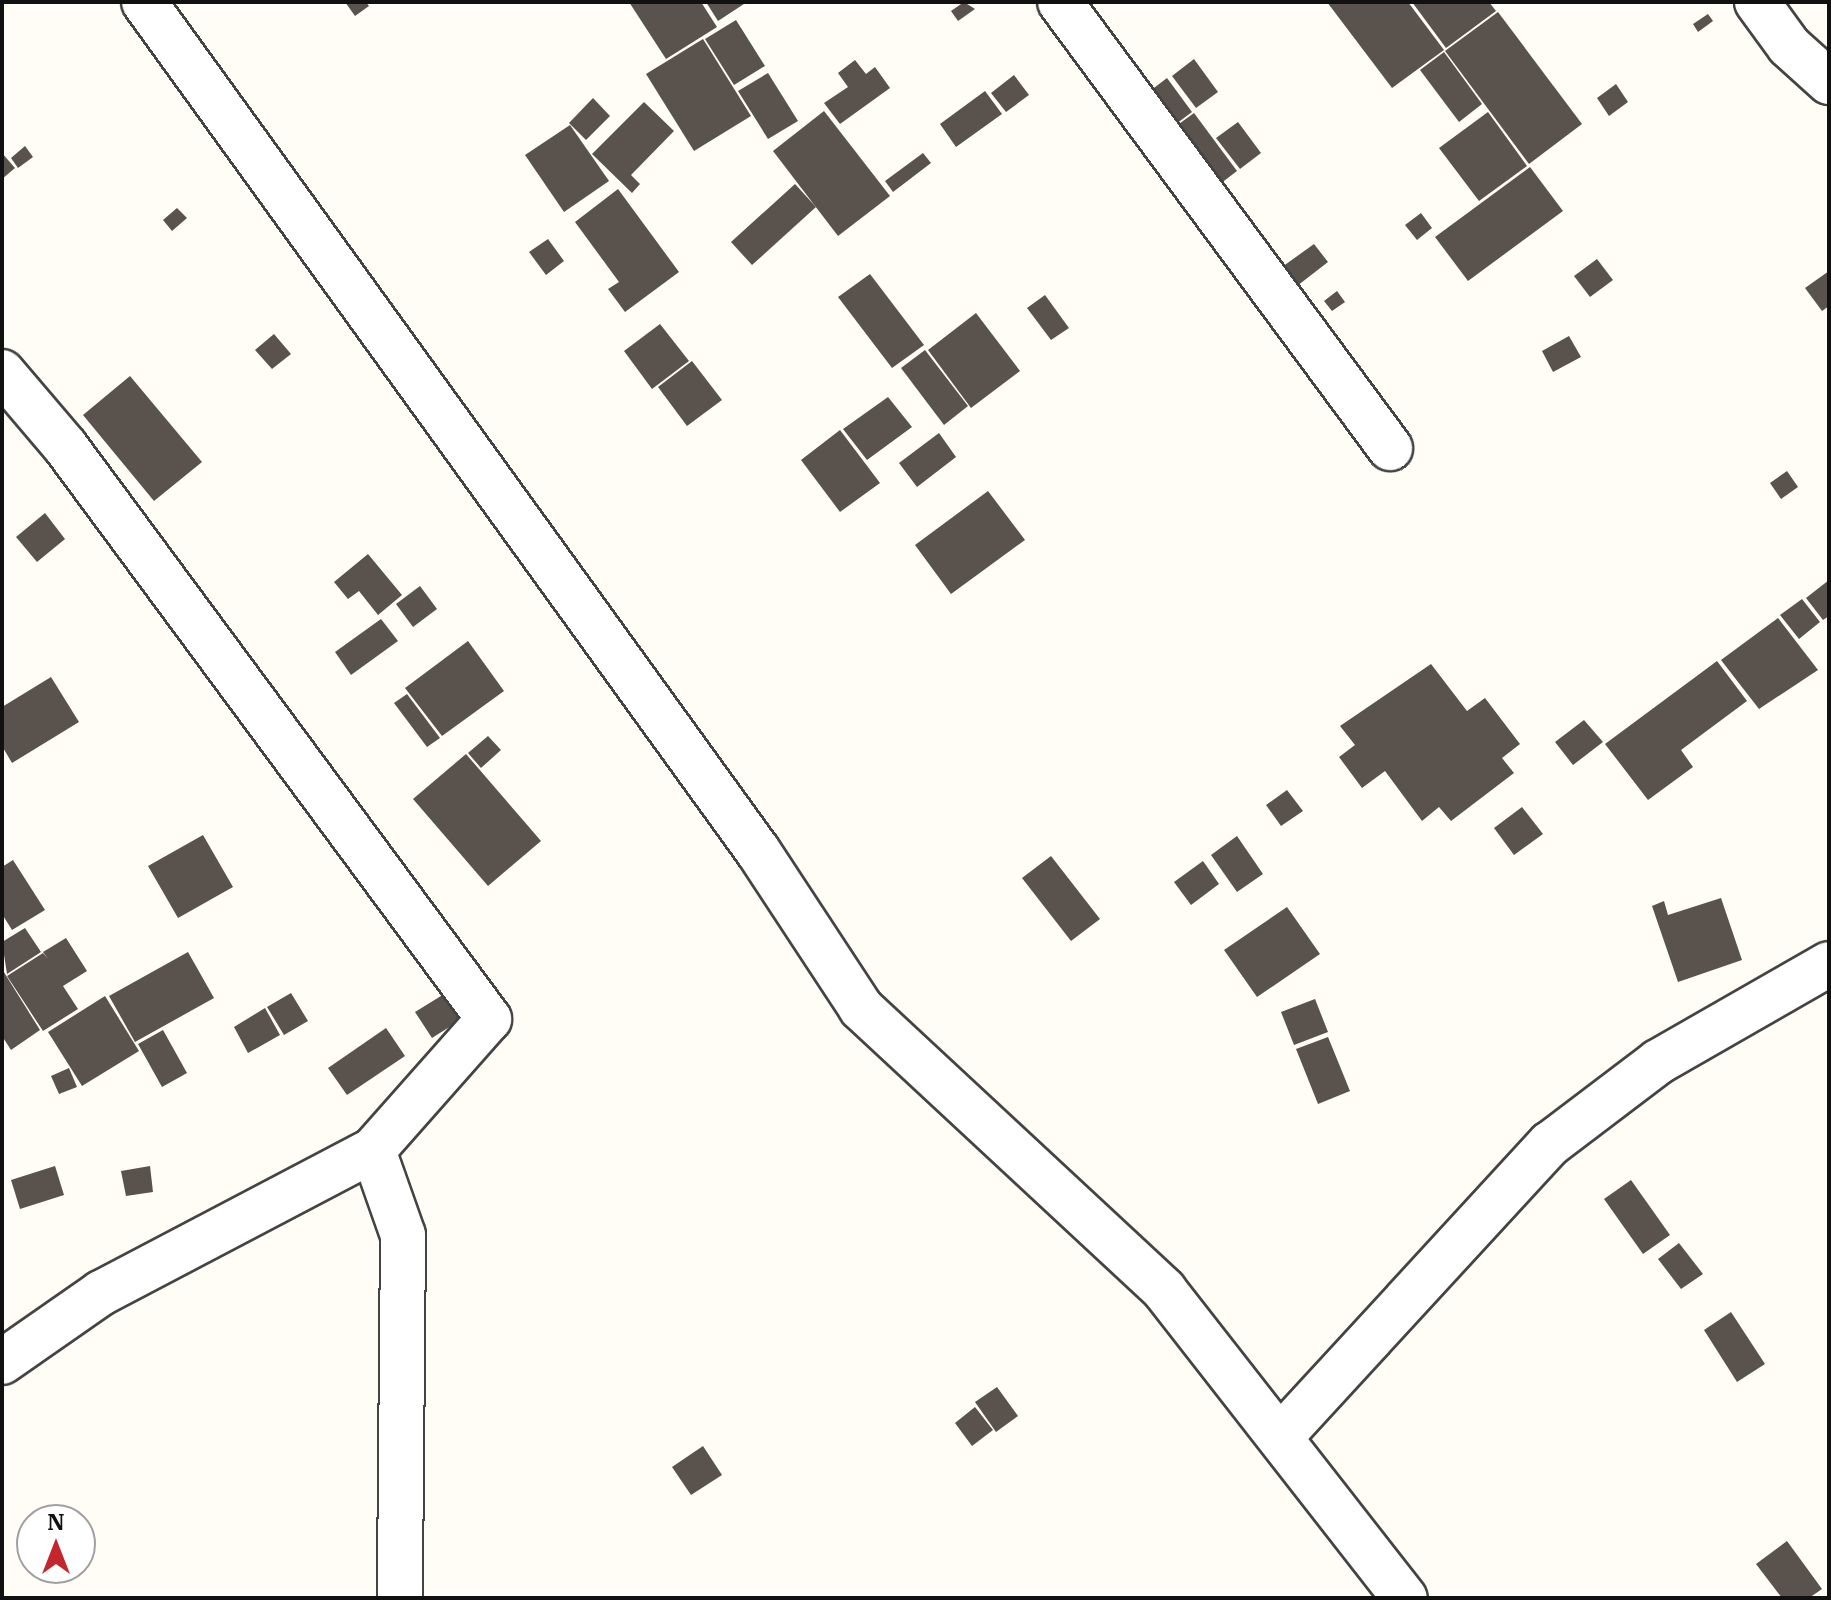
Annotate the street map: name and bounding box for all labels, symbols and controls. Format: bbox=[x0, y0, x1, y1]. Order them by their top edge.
north arrow bbox=[16, 1504, 96, 1584]
text: N bbox=[47, 1507, 65, 1536]

